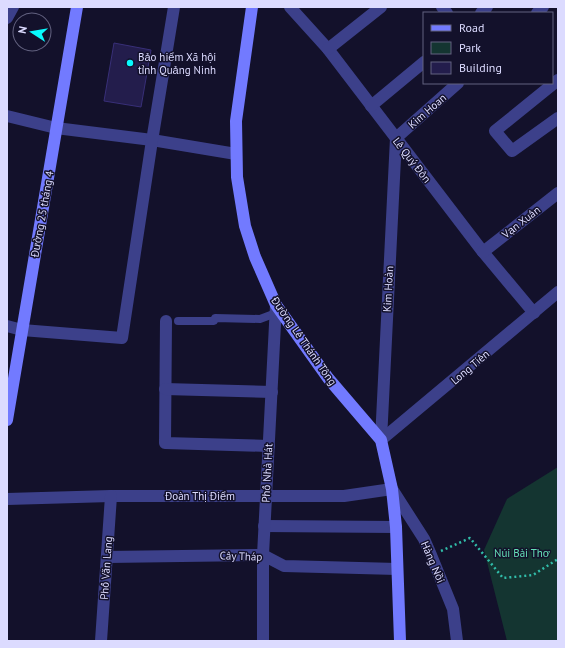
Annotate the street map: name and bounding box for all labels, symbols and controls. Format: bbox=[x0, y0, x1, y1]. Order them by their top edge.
north arrow bbox=[12, 12, 52, 52]
legend bbox=[423, 12, 553, 84]
text: Road bbox=[459, 20, 484, 35]
text: N bbox=[15, 25, 30, 35]
text: Park bbox=[459, 40, 481, 55]
place label: Bảo hiểm Xã hội tỉnh Quảng Ninh bbox=[138, 50, 216, 77]
marker: Bảo hiểm Xã hội tỉnh Quảng Ninh bbox=[125, 58, 135, 68]
text: Building bbox=[459, 60, 502, 75]
street label: Kim Hoan bbox=[405, 91, 449, 131]
street label: Lê Quý Đôn bbox=[390, 134, 434, 186]
street label: Đường 25 tháng 4 bbox=[27, 170, 57, 259]
street label: Vạn Xuân bbox=[498, 203, 543, 242]
street label: Kim Hoàn bbox=[380, 266, 396, 312]
street label: Đường Lê Thánh Tông bbox=[268, 293, 340, 388]
street label: Long Tiên bbox=[448, 347, 492, 387]
street label: Phố Nhà Hát bbox=[258, 443, 276, 503]
street label: Đoàn Thị Điểm bbox=[164, 489, 235, 503]
street label: Phố Văn Lang bbox=[97, 536, 115, 600]
street label: Hàng Nồi bbox=[418, 539, 448, 585]
park label: Núi Bài Thơ bbox=[494, 546, 550, 560]
street label: Cây Tháp bbox=[219, 548, 263, 564]

